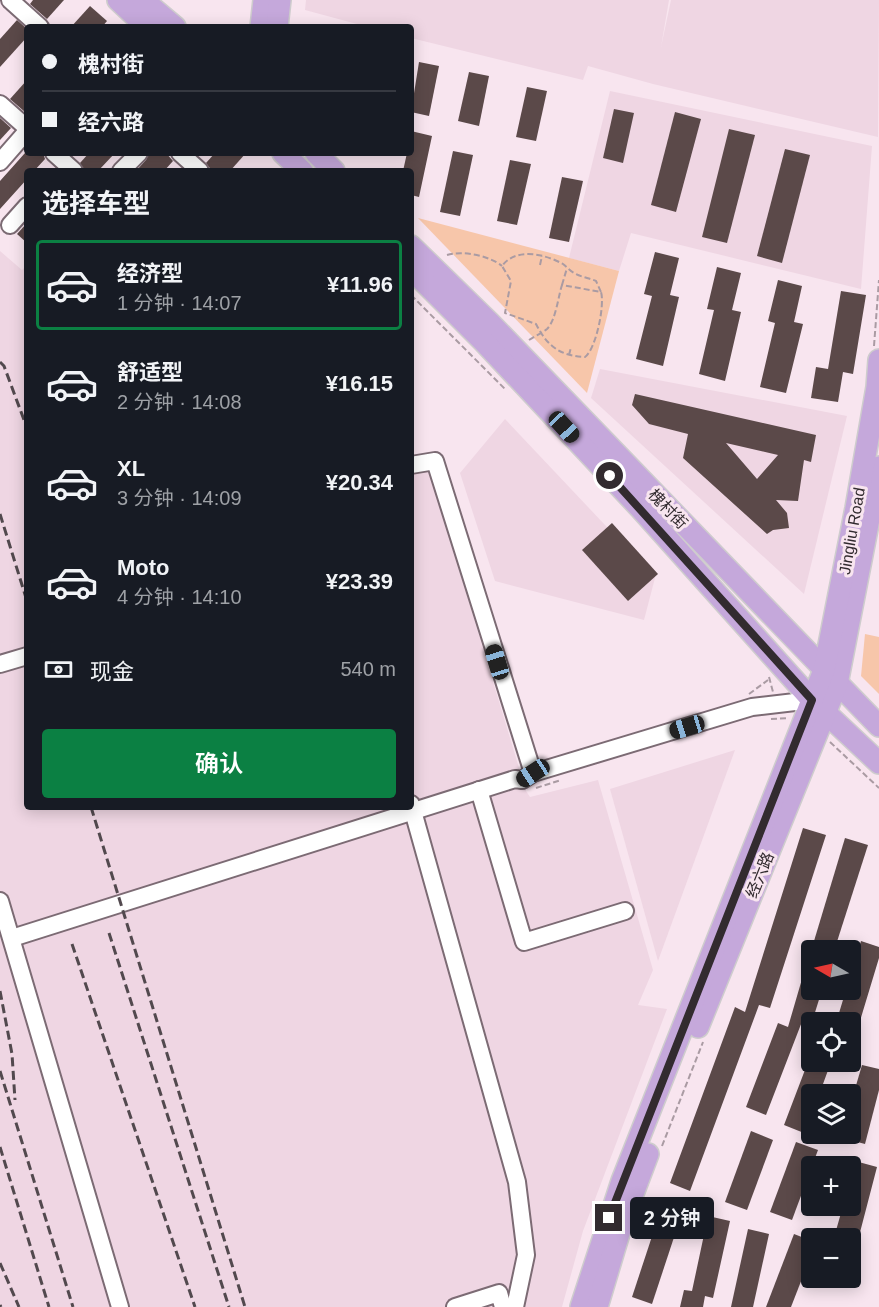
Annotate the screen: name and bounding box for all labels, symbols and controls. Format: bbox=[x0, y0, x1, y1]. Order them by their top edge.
text: 槐村街 bbox=[78, 52, 144, 77]
text: 经六路 bbox=[78, 110, 144, 135]
text: 选择车型 bbox=[42, 189, 150, 219]
icon: car bbox=[45, 258, 99, 312]
text: 经济型 bbox=[117, 261, 183, 286]
text: ¥11.96 bbox=[327, 272, 393, 297]
text: 1 分钟 · 14:07 bbox=[117, 292, 242, 314]
icon: car bbox=[45, 357, 99, 411]
text: 舒适型 bbox=[117, 360, 183, 385]
text: ¥16.15 bbox=[326, 371, 393, 396]
text: 2 分钟 · 14:08 bbox=[117, 391, 242, 413]
car bbox=[545, 408, 583, 446]
icon: car bbox=[45, 456, 99, 510]
text: XL bbox=[117, 456, 145, 481]
route start bbox=[596, 462, 623, 489]
text: ¥20.34 bbox=[326, 470, 393, 495]
street label: 槐村街 bbox=[645, 486, 691, 532]
street label: Jingliu Road bbox=[836, 486, 868, 576]
text: 3 分钟 · 14:09 bbox=[117, 487, 242, 509]
icon: car bbox=[45, 555, 99, 609]
text: Moto bbox=[117, 555, 170, 580]
text: ¥23.39 bbox=[326, 569, 393, 594]
text: 4 分钟 · 14:10 bbox=[117, 586, 242, 608]
car bbox=[483, 642, 511, 682]
icon: cash bbox=[42, 653, 75, 686]
text: 540 m bbox=[340, 658, 396, 680]
text: 现金 bbox=[90, 659, 134, 684]
car bbox=[667, 713, 707, 741]
button: 确认 bbox=[42, 729, 396, 798]
car bbox=[513, 756, 553, 790]
street label: 经六路 bbox=[743, 850, 777, 900]
north arrow bbox=[801, 940, 861, 1000]
map controls bbox=[801, 940, 861, 1288]
button: locate bbox=[801, 1012, 861, 1072]
button: layers bbox=[801, 1084, 861, 1144]
button: + bbox=[801, 1156, 861, 1216]
callout: 2 分钟 bbox=[630, 1197, 714, 1239]
route end bbox=[595, 1204, 622, 1231]
text: 2 分钟 bbox=[644, 1207, 700, 1229]
button: − bbox=[801, 1228, 861, 1288]

